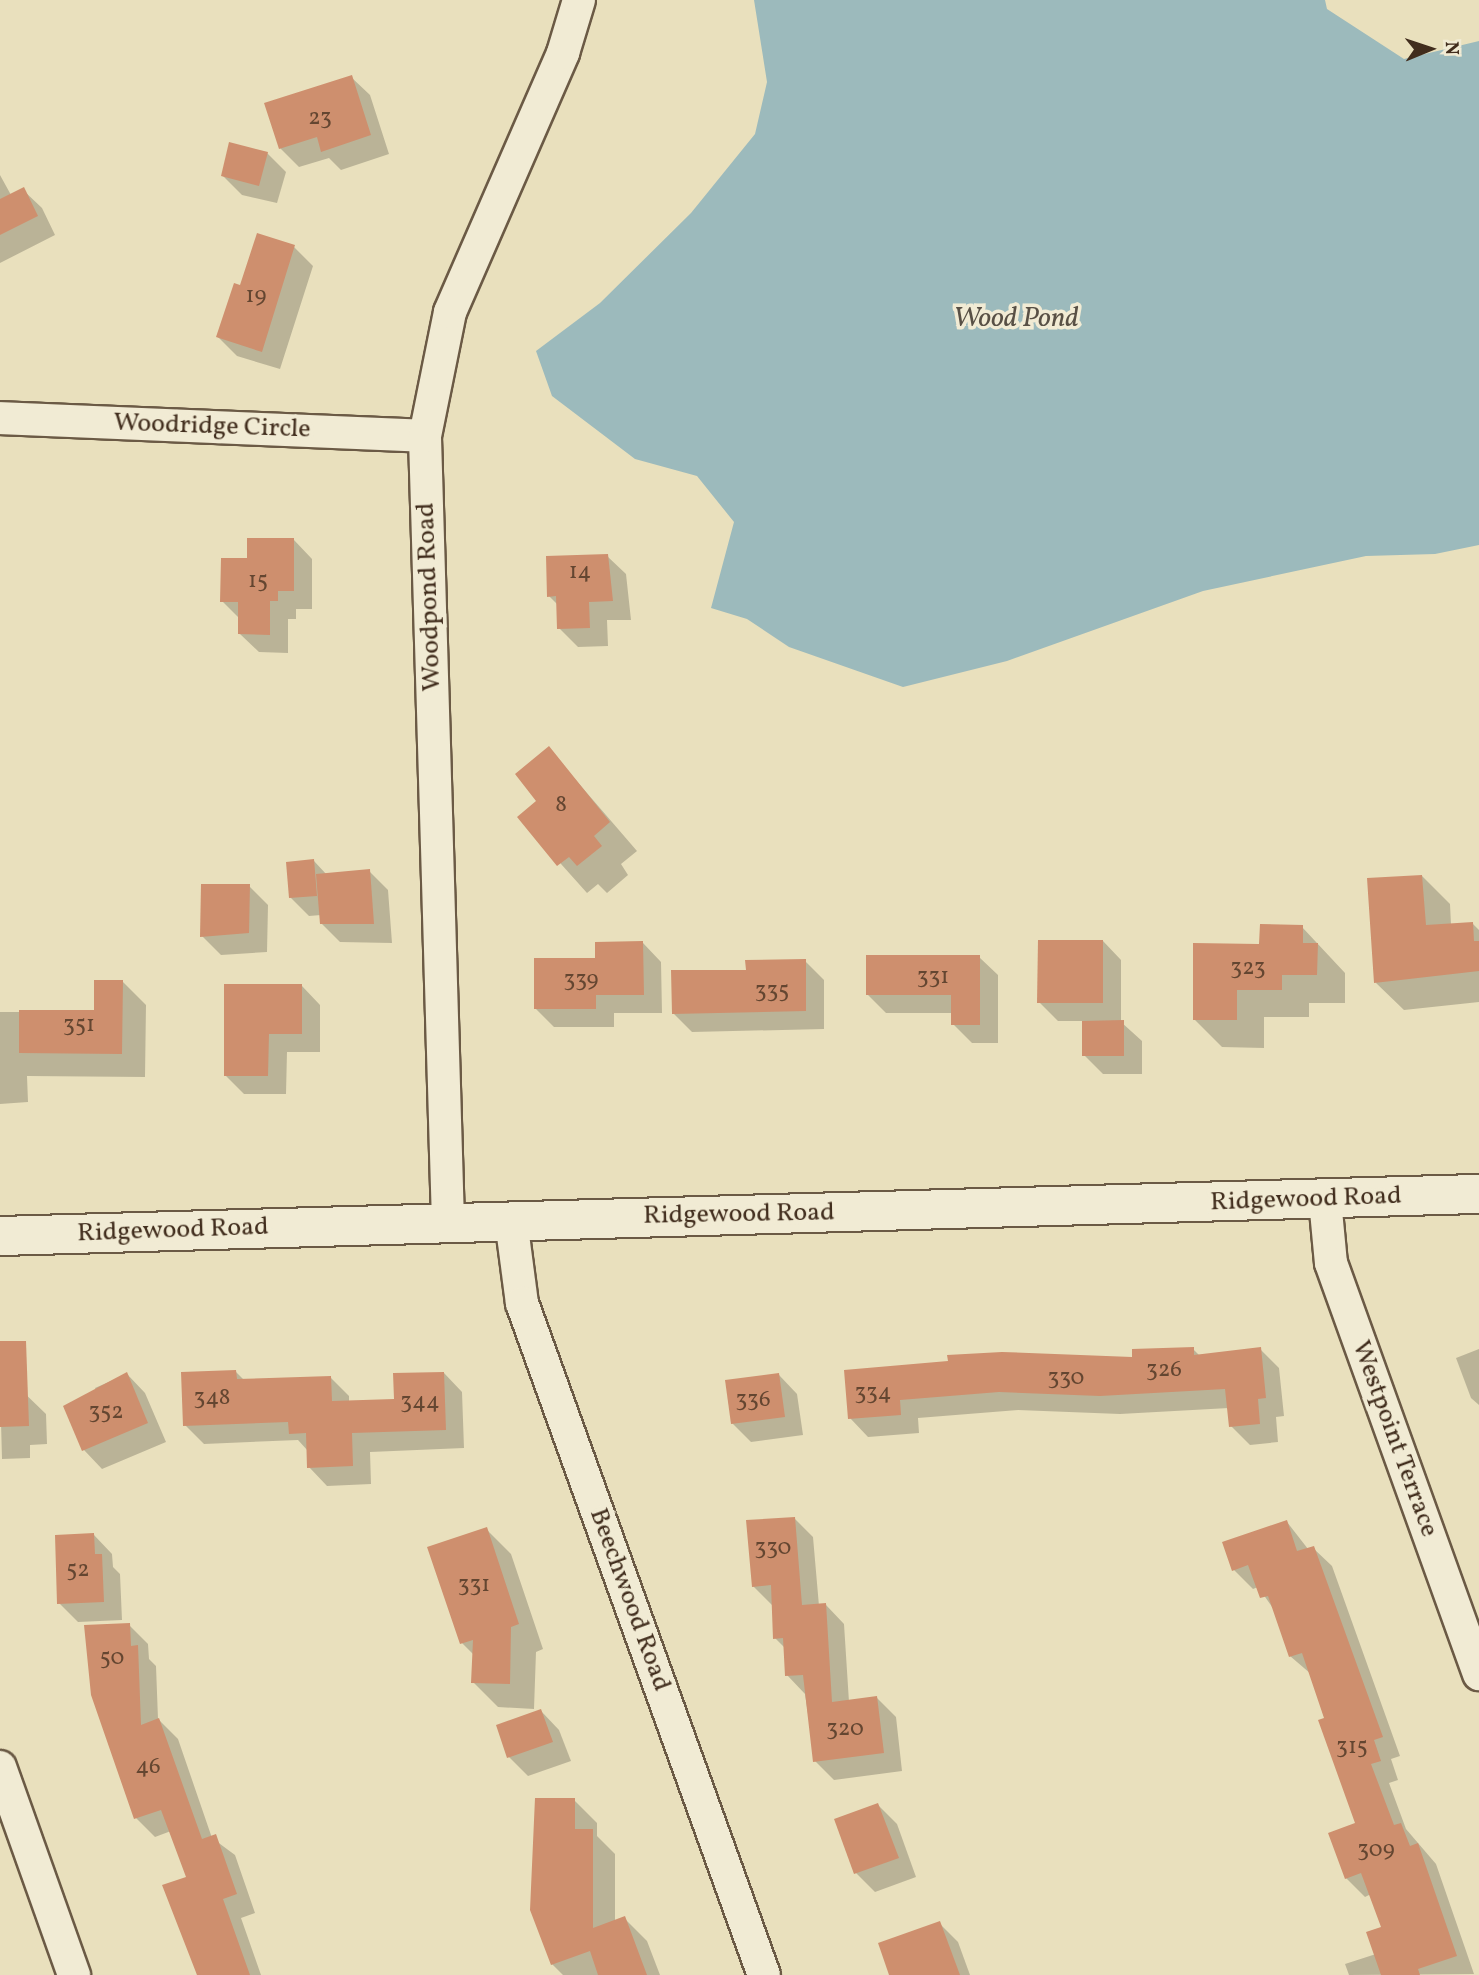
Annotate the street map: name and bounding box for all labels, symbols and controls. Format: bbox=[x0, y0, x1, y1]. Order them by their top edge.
north arrow bbox=[1395, 14, 1465, 84]
text: N bbox=[1438, 41, 1464, 56]
house number: 23 bbox=[308, 104, 332, 132]
house number: 19 bbox=[246, 282, 266, 310]
water label: Wood Pond bbox=[953, 302, 1079, 336]
street label: Woodridge Circle bbox=[113, 408, 311, 446]
street label: Woodpond Road bbox=[411, 502, 449, 692]
house number: 14 bbox=[569, 558, 591, 586]
house number: 15 bbox=[248, 567, 268, 595]
house number: 8 bbox=[555, 791, 567, 819]
house number: 323 bbox=[1230, 954, 1266, 982]
house number: 331 bbox=[917, 963, 949, 991]
house number: 339 bbox=[564, 966, 598, 994]
house number: 335 bbox=[755, 977, 789, 1005]
house number: 351 bbox=[63, 1011, 95, 1039]
street label: Ridgewood Road bbox=[1210, 1181, 1402, 1219]
street label: Ridgewood Road bbox=[643, 1198, 835, 1232]
street label: Ridgewood Road bbox=[77, 1212, 269, 1250]
street label: Westpoint Terrace bbox=[1344, 1336, 1444, 1542]
house number: 326 bbox=[1146, 1356, 1182, 1384]
house number: 330 bbox=[1048, 1364, 1084, 1392]
house number: 334 bbox=[854, 1379, 892, 1407]
house number: 348 bbox=[194, 1384, 230, 1412]
house number: 336 bbox=[735, 1386, 771, 1414]
house number: 344 bbox=[400, 1388, 440, 1416]
house number: 352 bbox=[88, 1398, 124, 1426]
street label: Beechwood Road bbox=[581, 1504, 677, 1696]
house number: 330 bbox=[755, 1534, 791, 1562]
house number: 52 bbox=[66, 1556, 90, 1584]
house number: 331 bbox=[458, 1571, 490, 1599]
house number: 50 bbox=[100, 1644, 124, 1672]
house number: 320 bbox=[826, 1715, 864, 1743]
house number: 315 bbox=[1336, 1733, 1368, 1761]
house number: 46 bbox=[135, 1753, 161, 1781]
house number: 309 bbox=[1357, 1836, 1395, 1864]

